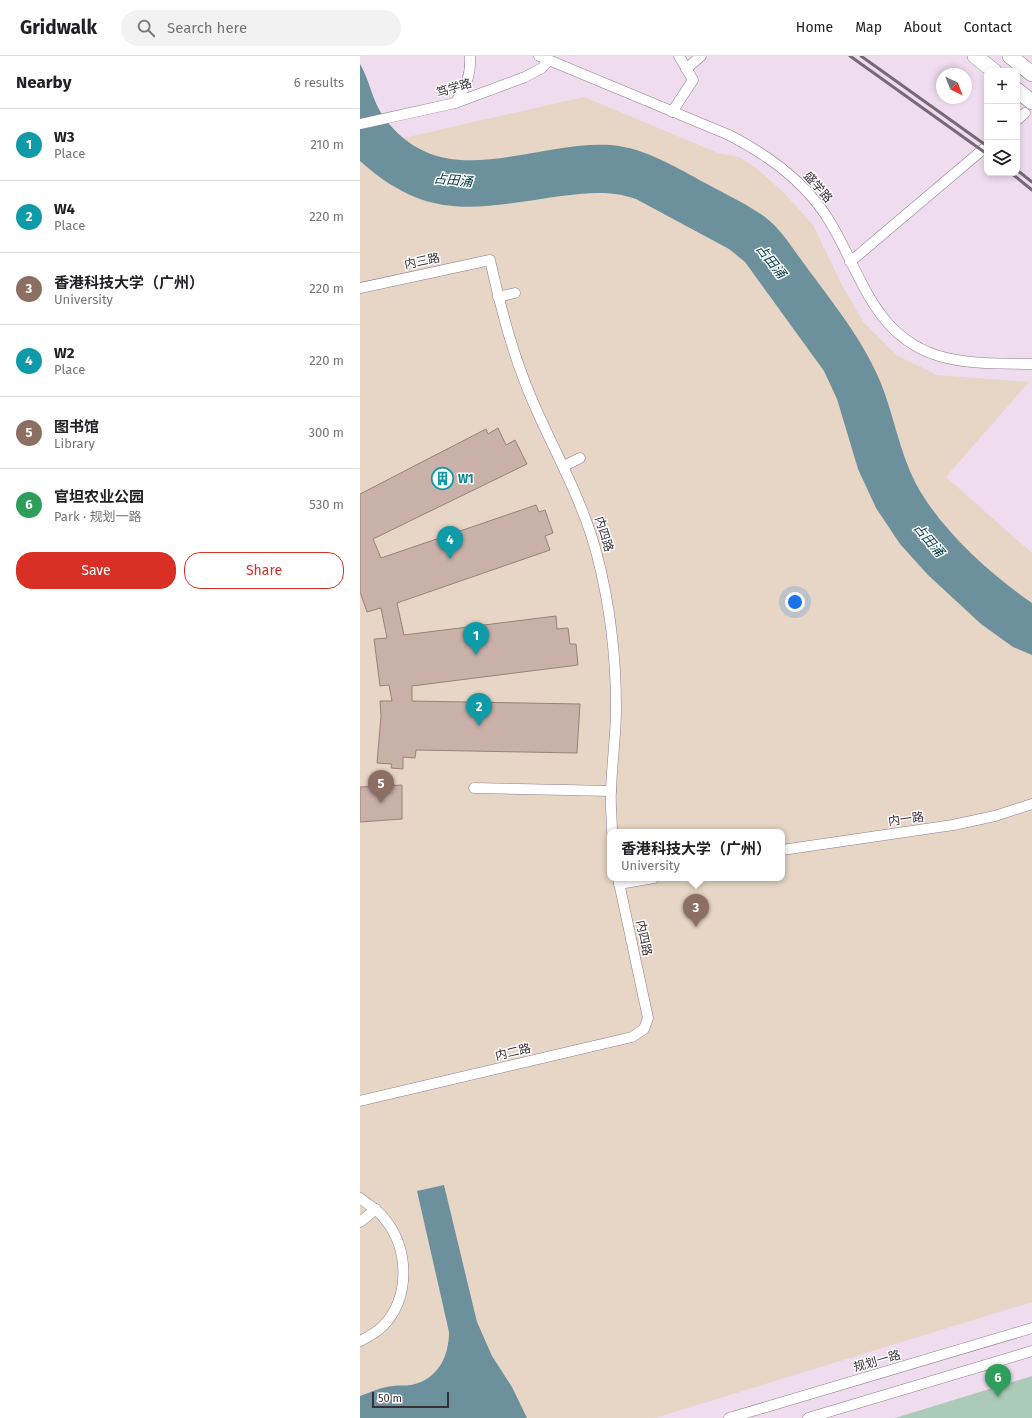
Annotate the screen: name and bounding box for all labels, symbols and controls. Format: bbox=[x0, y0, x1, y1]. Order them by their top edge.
search box bbox=[121, 10, 401, 46]
text: Gridwalk bbox=[20, 16, 97, 39]
icon: search bbox=[135, 17, 157, 39]
text: Search here bbox=[167, 19, 247, 37]
text: Home bbox=[796, 19, 833, 36]
text: Map bbox=[855, 19, 882, 36]
text: About bbox=[904, 19, 942, 36]
text: Contact bbox=[964, 19, 1012, 36]
north arrow bbox=[936, 68, 972, 104]
map controls bbox=[984, 68, 1020, 176]
button: + bbox=[984, 68, 1020, 104]
text: Nearby bbox=[16, 72, 71, 93]
text: 6 results bbox=[294, 75, 344, 90]
street label: 笃学路 bbox=[435, 76, 473, 100]
button: − bbox=[984, 104, 1020, 140]
text: W3 bbox=[54, 128, 75, 146]
text: 1 bbox=[26, 137, 32, 152]
text: 210 m bbox=[310, 137, 344, 152]
button: layers bbox=[984, 140, 1020, 176]
text: Place bbox=[54, 146, 85, 161]
street label: 盛学路 bbox=[801, 169, 835, 205]
water label: 占田涌 bbox=[433, 171, 475, 190]
text: W4 bbox=[54, 200, 75, 218]
text: 2 bbox=[26, 209, 32, 224]
text: 220 m bbox=[309, 209, 344, 224]
text: Place bbox=[54, 218, 85, 233]
water label: 占田涌 bbox=[753, 241, 790, 283]
street label: 内三路 bbox=[403, 250, 441, 272]
text: 香港科技大学（广州） bbox=[54, 274, 204, 292]
text: 3 bbox=[26, 281, 32, 296]
text: 220 m bbox=[309, 281, 344, 296]
text: University bbox=[54, 292, 113, 307]
text: W2 bbox=[54, 344, 74, 362]
text: 4 bbox=[25, 353, 33, 368]
text: 220 m bbox=[309, 353, 344, 368]
text: Place bbox=[54, 362, 85, 377]
text: 图书馆 bbox=[54, 418, 99, 436]
text: 5 bbox=[26, 425, 32, 440]
text: 300 m bbox=[308, 425, 344, 440]
text: Library bbox=[54, 436, 95, 451]
building icon: W1 bbox=[430, 466, 456, 492]
place label: W1 bbox=[458, 472, 474, 486]
text: 官坦农业公园 bbox=[54, 488, 144, 506]
text: 6 bbox=[25, 497, 33, 512]
text: 530 m bbox=[309, 497, 344, 512]
text: Park · 规划一路 bbox=[54, 509, 142, 524]
street label: 内四路 bbox=[592, 515, 616, 553]
water label: 占田涌 bbox=[911, 520, 949, 561]
pin: 4 bbox=[437, 526, 463, 559]
button: Save bbox=[16, 552, 176, 589]
button: Share bbox=[184, 552, 344, 589]
your location bbox=[785, 592, 805, 612]
pin: 1 bbox=[463, 622, 489, 655]
pin: 2 bbox=[466, 693, 492, 726]
pin: 5 bbox=[368, 770, 394, 803]
street label: 内一路 bbox=[887, 810, 925, 828]
popup bbox=[607, 829, 785, 881]
text: 香港科技大学（广州） bbox=[621, 840, 771, 858]
text: University bbox=[621, 858, 680, 873]
pin: 3 bbox=[683, 894, 709, 927]
street label: 内四路 bbox=[633, 919, 655, 957]
street label: 内二路 bbox=[494, 1041, 532, 1063]
street label: 规划一路 bbox=[852, 1348, 902, 1374]
pin: 6 bbox=[985, 1364, 1011, 1397]
scale bar bbox=[372, 1390, 449, 1409]
text: 50 m bbox=[378, 1392, 402, 1405]

